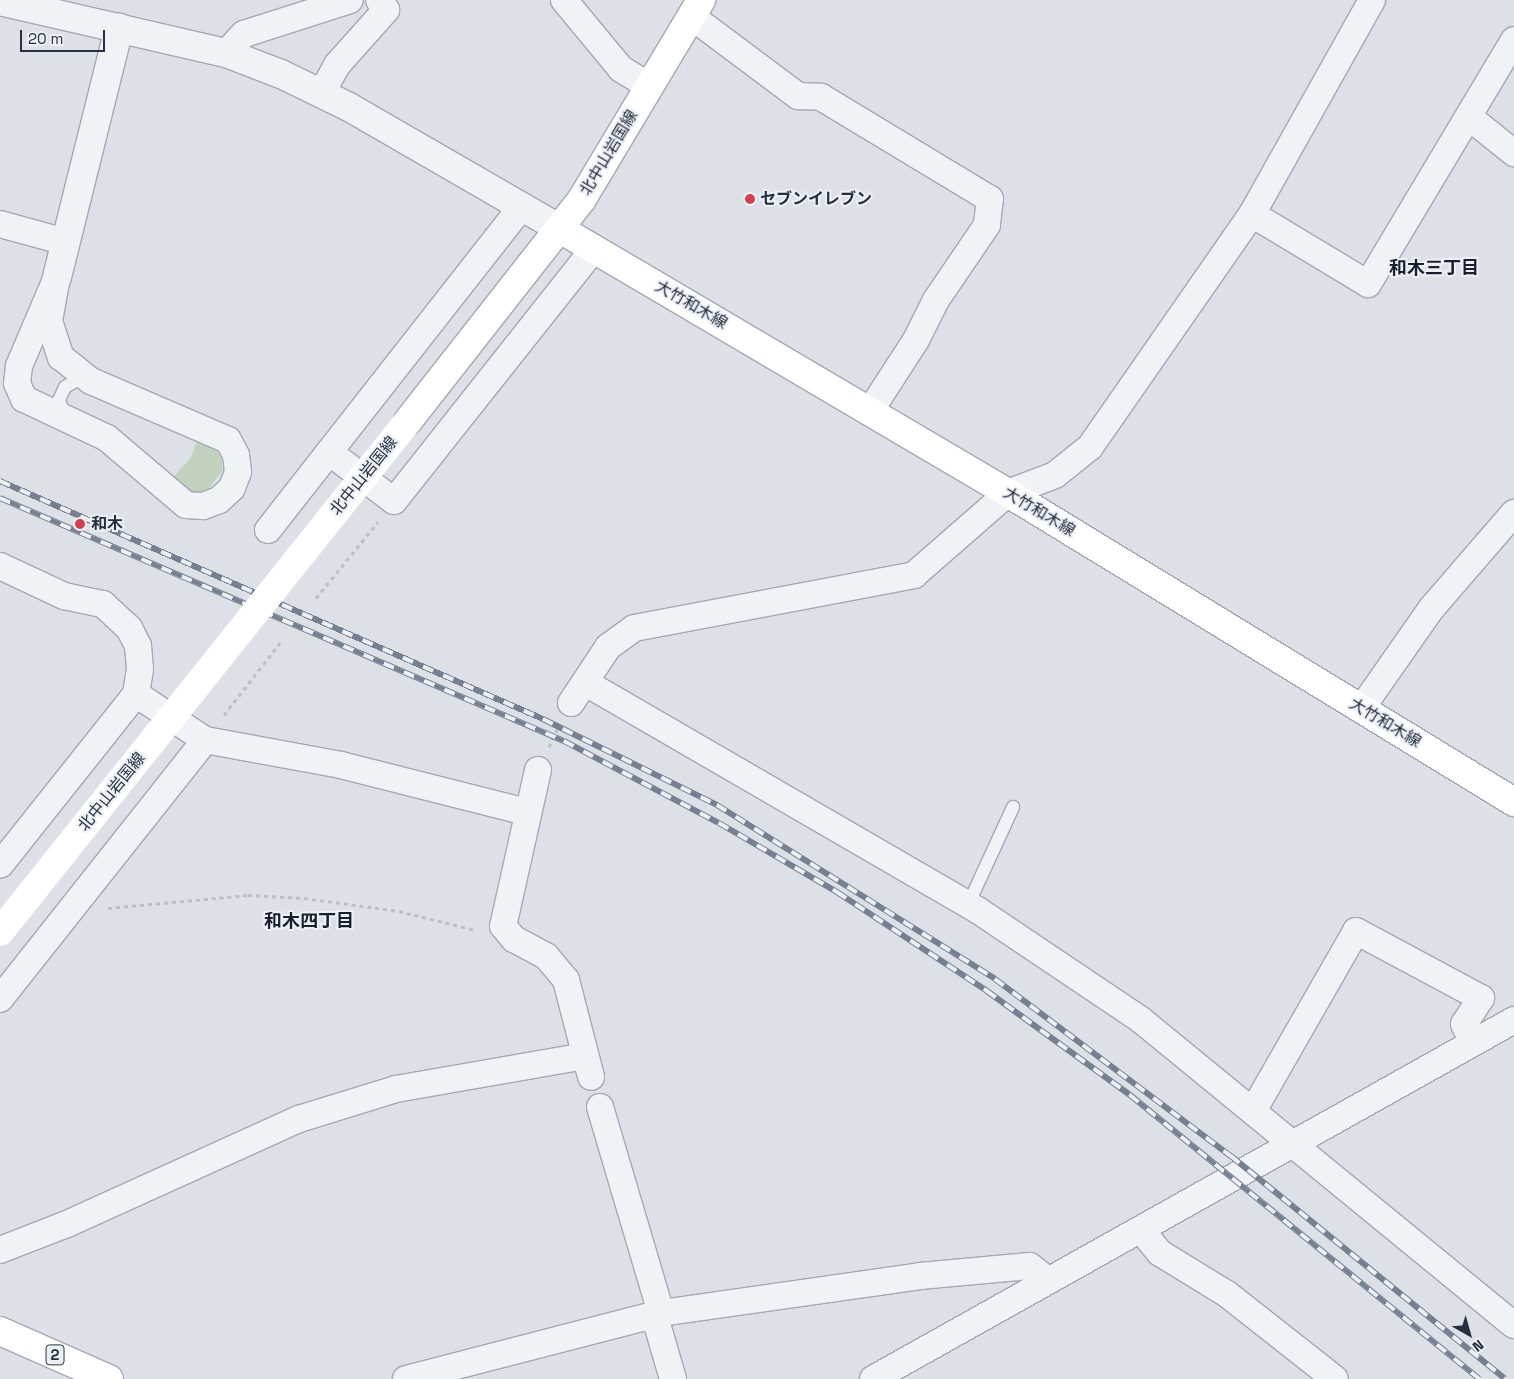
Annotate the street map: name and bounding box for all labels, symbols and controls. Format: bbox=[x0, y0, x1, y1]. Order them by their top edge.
scale bar bbox=[22, 20, 108, 52]
text: 20 m bbox=[28, 29, 63, 48]
street label: 北中山岩国線 bbox=[576, 107, 642, 199]
place label: セブンイレブン bbox=[760, 189, 872, 209]
marker: セブンイレブン bbox=[744, 193, 756, 205]
district label: 和木三丁目 bbox=[1389, 257, 1479, 279]
street label: 大竹和木線 bbox=[652, 277, 730, 333]
street label: 北中山岩国線 bbox=[326, 433, 402, 519]
street label: 大竹和木線 bbox=[1000, 483, 1078, 541]
place label: 和木 bbox=[91, 514, 123, 534]
marker: 和木 bbox=[73, 517, 87, 531]
street label: 大竹和木線 bbox=[1346, 694, 1424, 752]
street label: 北中山岩国線 bbox=[74, 749, 150, 835]
district label: 和木四丁目 bbox=[264, 910, 354, 932]
north arrow bbox=[1444, 1309, 1494, 1359]
text: N bbox=[1469, 1336, 1487, 1356]
road number: 2 bbox=[45, 1342, 65, 1368]

